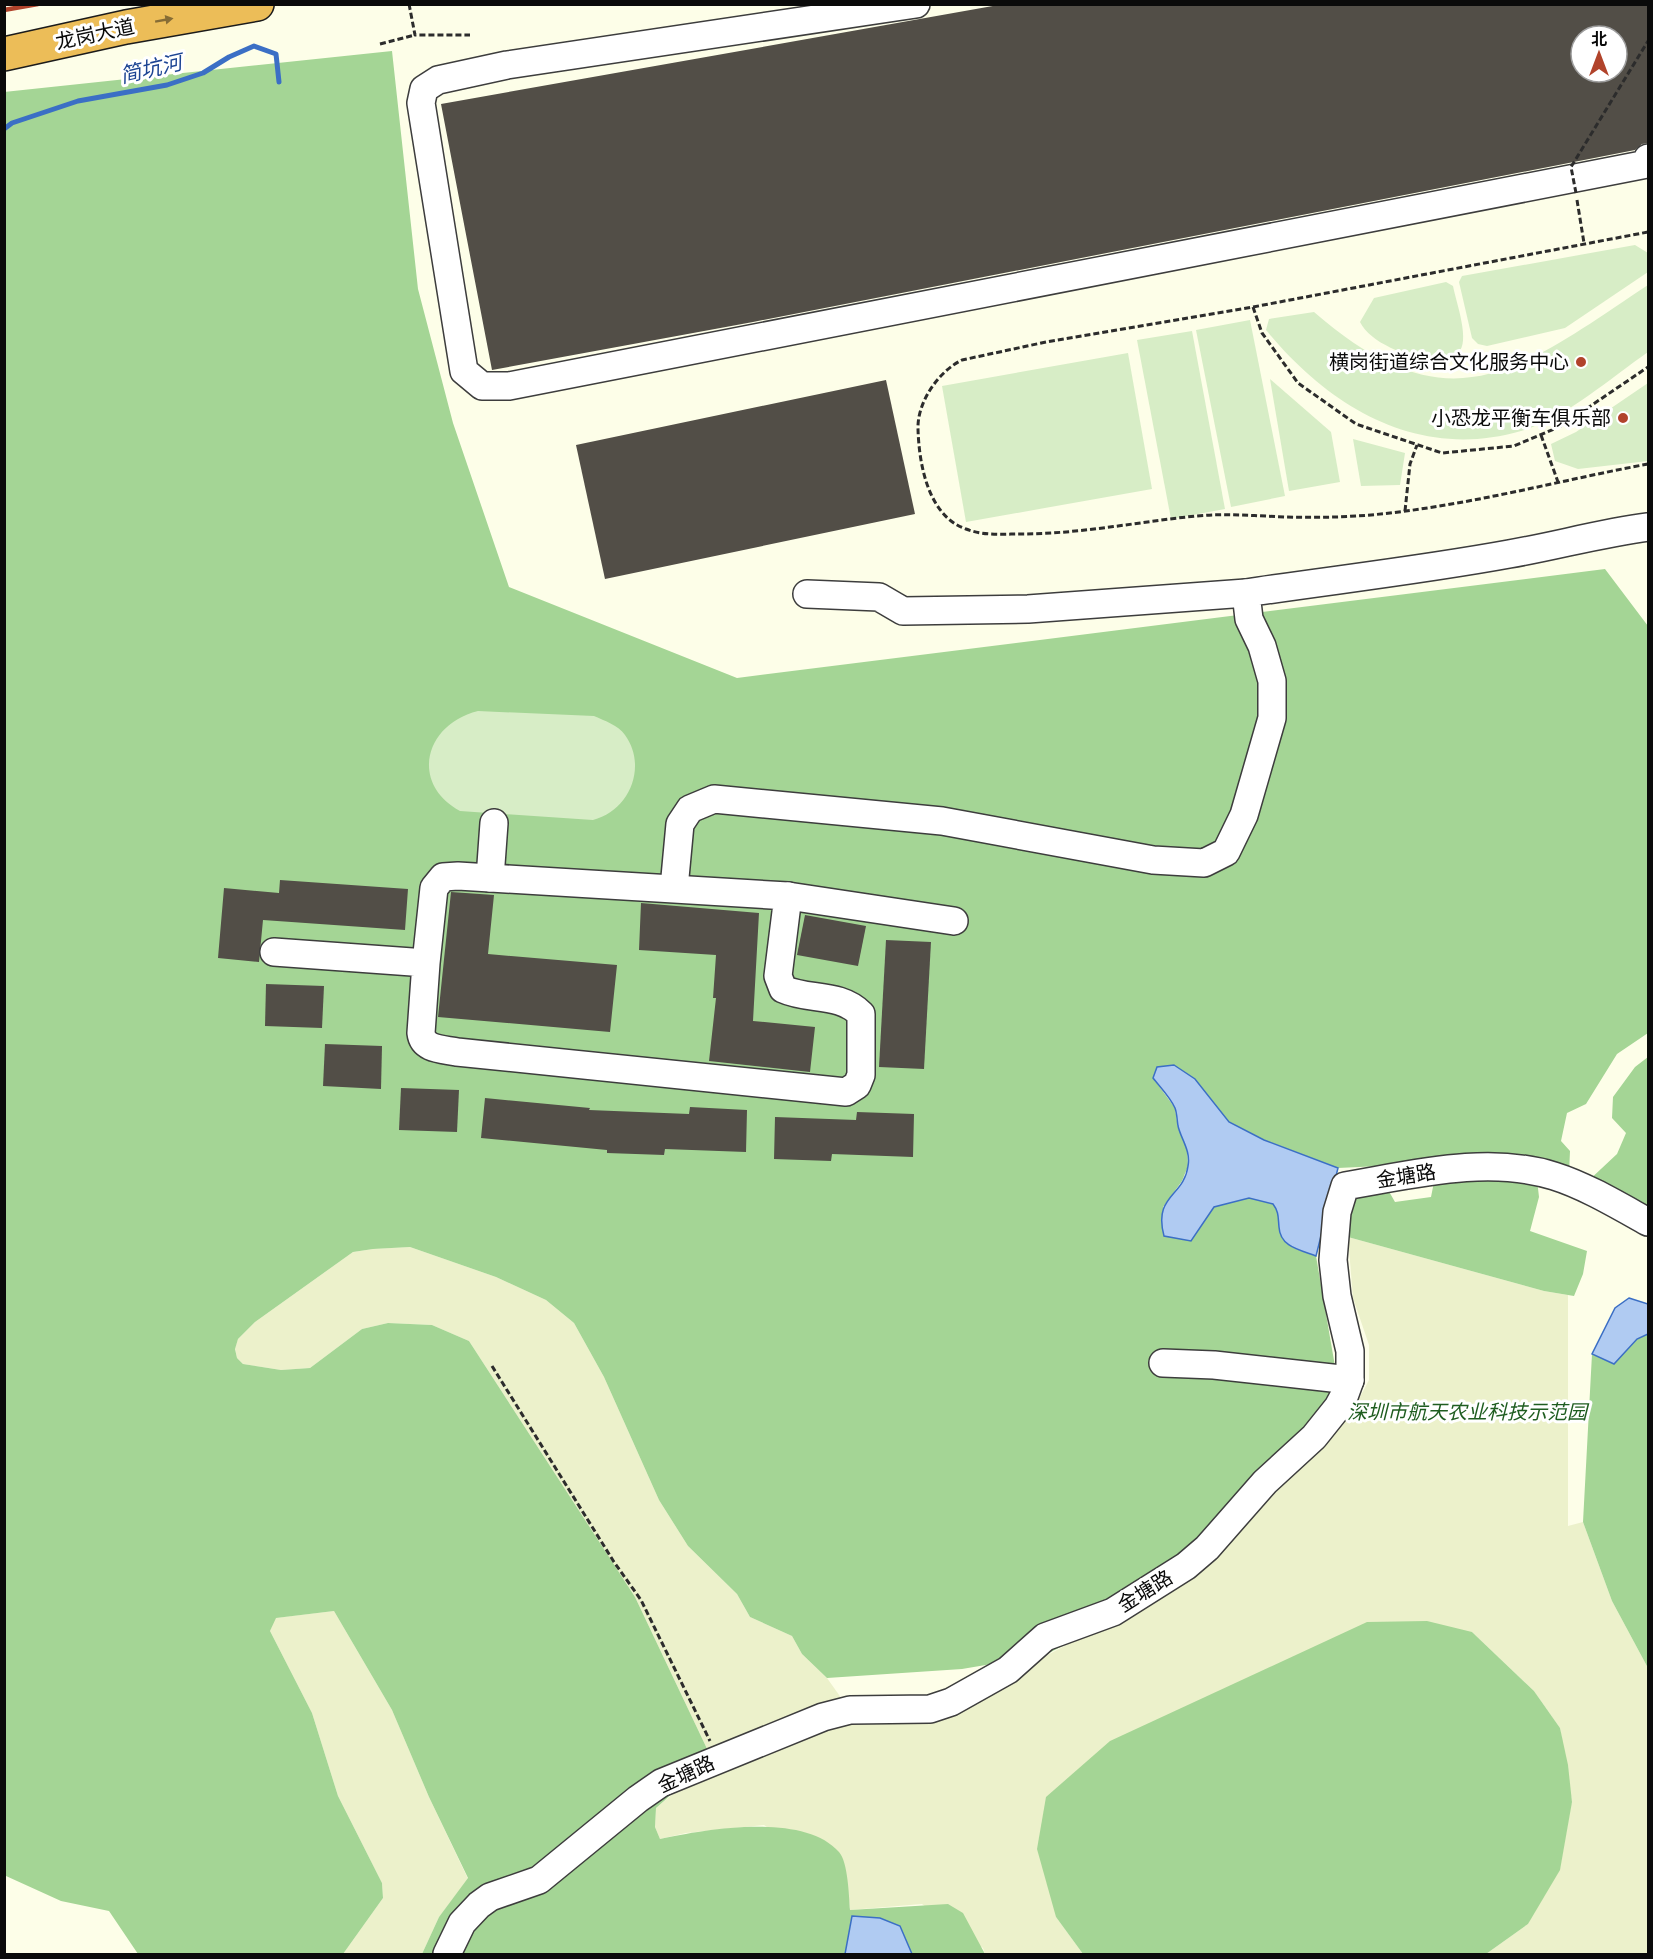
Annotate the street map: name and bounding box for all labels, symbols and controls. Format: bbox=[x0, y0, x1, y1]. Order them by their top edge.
street label: 龙岗大道 bbox=[53, 12, 137, 56]
one-way arrow bbox=[155, 16, 174, 25]
north arrow bbox=[1569, 24, 1629, 84]
text: 北 bbox=[1591, 28, 1607, 50]
water label: 简坑河 bbox=[117, 46, 189, 90]
place label: 横岗街道综合文化服务中心 bbox=[1329, 348, 1569, 376]
marker: 横岗街道综合文化服务中心 bbox=[1574, 355, 1588, 369]
place label: 小恐龙平衡车俱乐部 bbox=[1431, 404, 1611, 432]
marker: 小恐龙平衡车俱乐部 bbox=[1616, 411, 1630, 425]
street label: 金塘路 bbox=[1374, 1157, 1438, 1195]
park label: 深圳市航天农业科技示范园 bbox=[1347, 1398, 1590, 1426]
street label: 金塘路 bbox=[1112, 1563, 1178, 1619]
street label: 金塘路 bbox=[653, 1749, 719, 1799]

